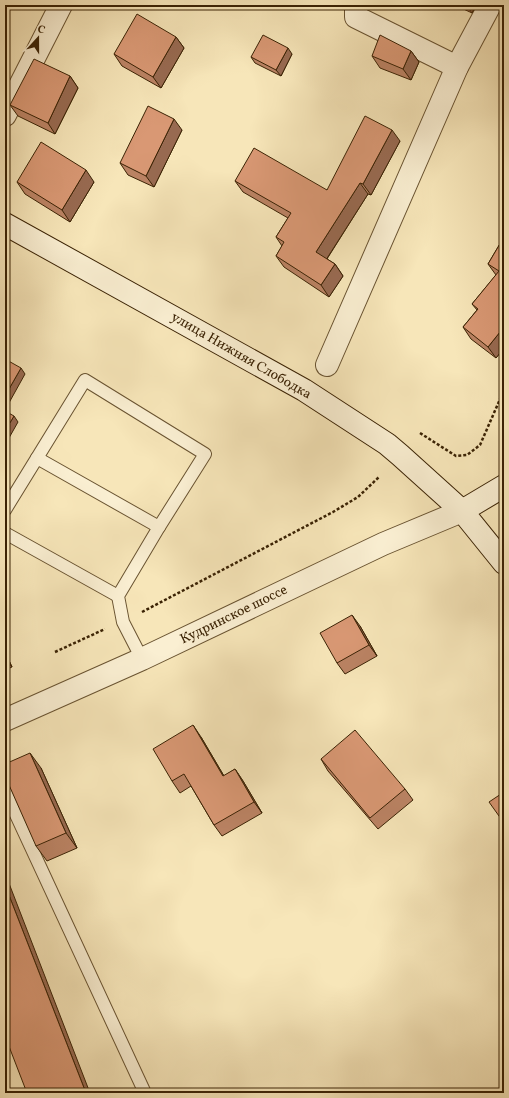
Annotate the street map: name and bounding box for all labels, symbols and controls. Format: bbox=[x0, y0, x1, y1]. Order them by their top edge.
north arrow bbox=[18, 18, 58, 58]
text: С bbox=[35, 22, 47, 38]
street label: улица Нижняя Слободка bbox=[167, 308, 315, 404]
street label: Кудринское шоссе bbox=[177, 581, 291, 649]

